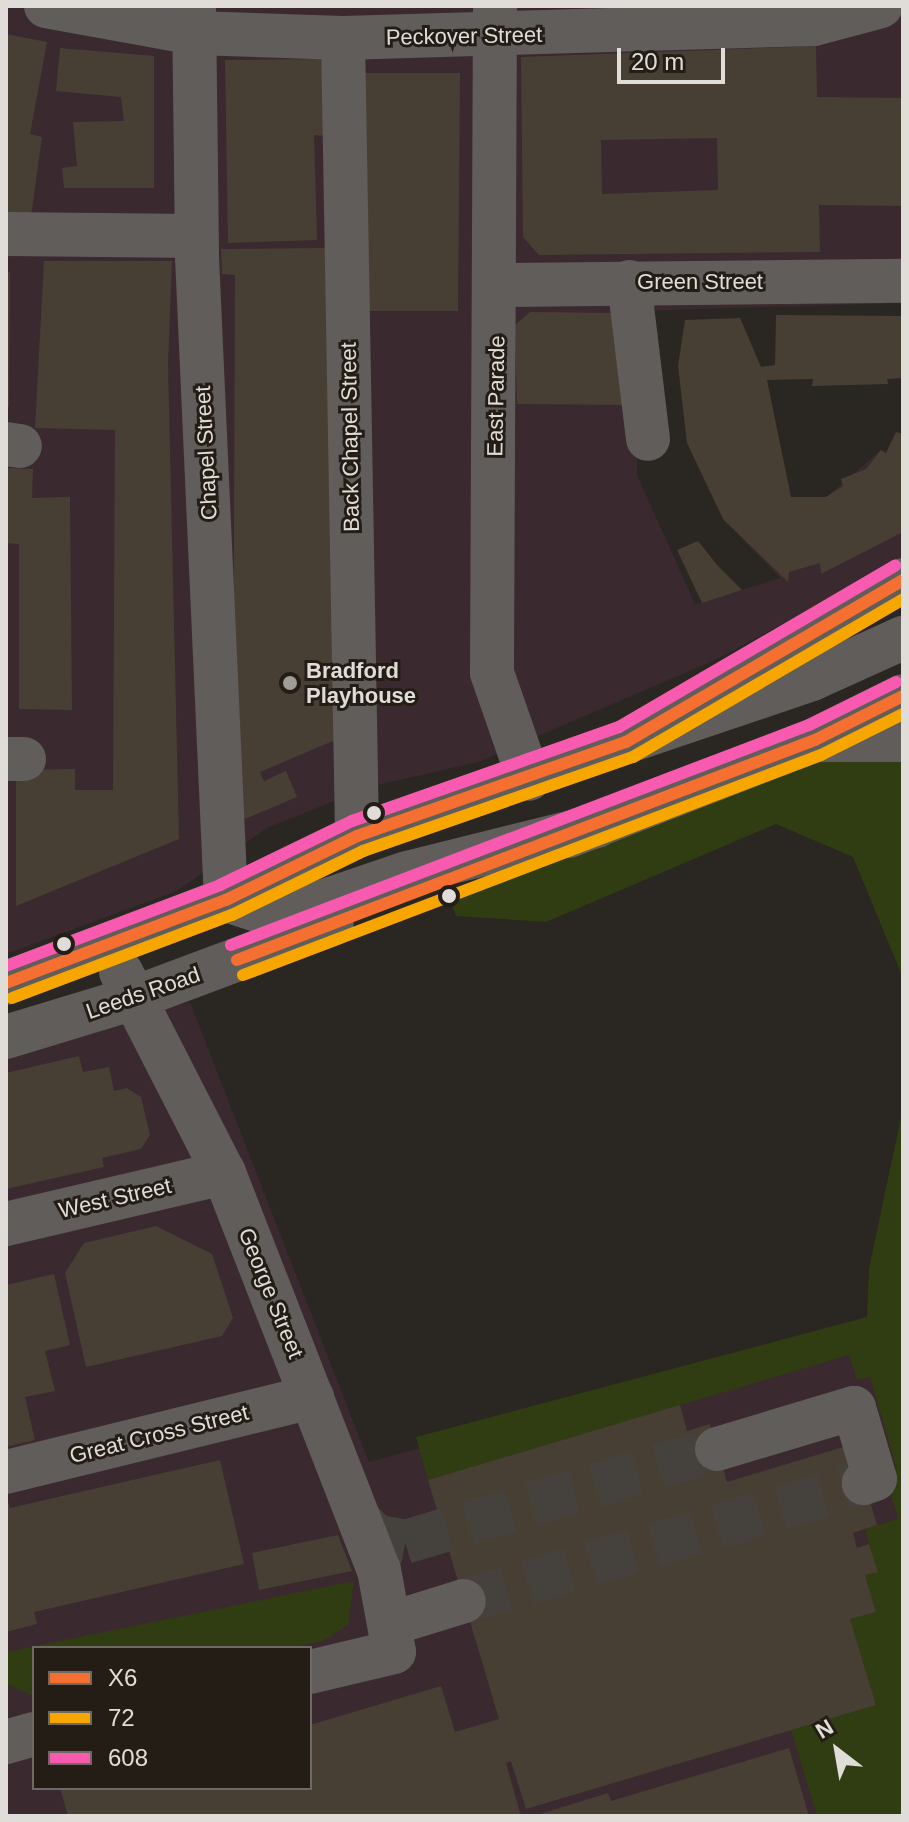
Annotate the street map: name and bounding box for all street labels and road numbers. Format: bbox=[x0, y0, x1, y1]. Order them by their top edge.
street label: Peckover Street bbox=[386, 21, 542, 51]
street label: Green Street bbox=[637, 269, 763, 295]
street label: East Parade bbox=[482, 335, 510, 457]
street label: Back Chapel Street bbox=[335, 342, 365, 532]
street label: Chapel Street bbox=[189, 385, 223, 521]
street label: Leeds Road bbox=[83, 961, 203, 1025]
street label: West Street bbox=[56, 1172, 174, 1224]
street label: George Street bbox=[233, 1224, 309, 1362]
street label: Great Cross Street bbox=[67, 1399, 251, 1469]

